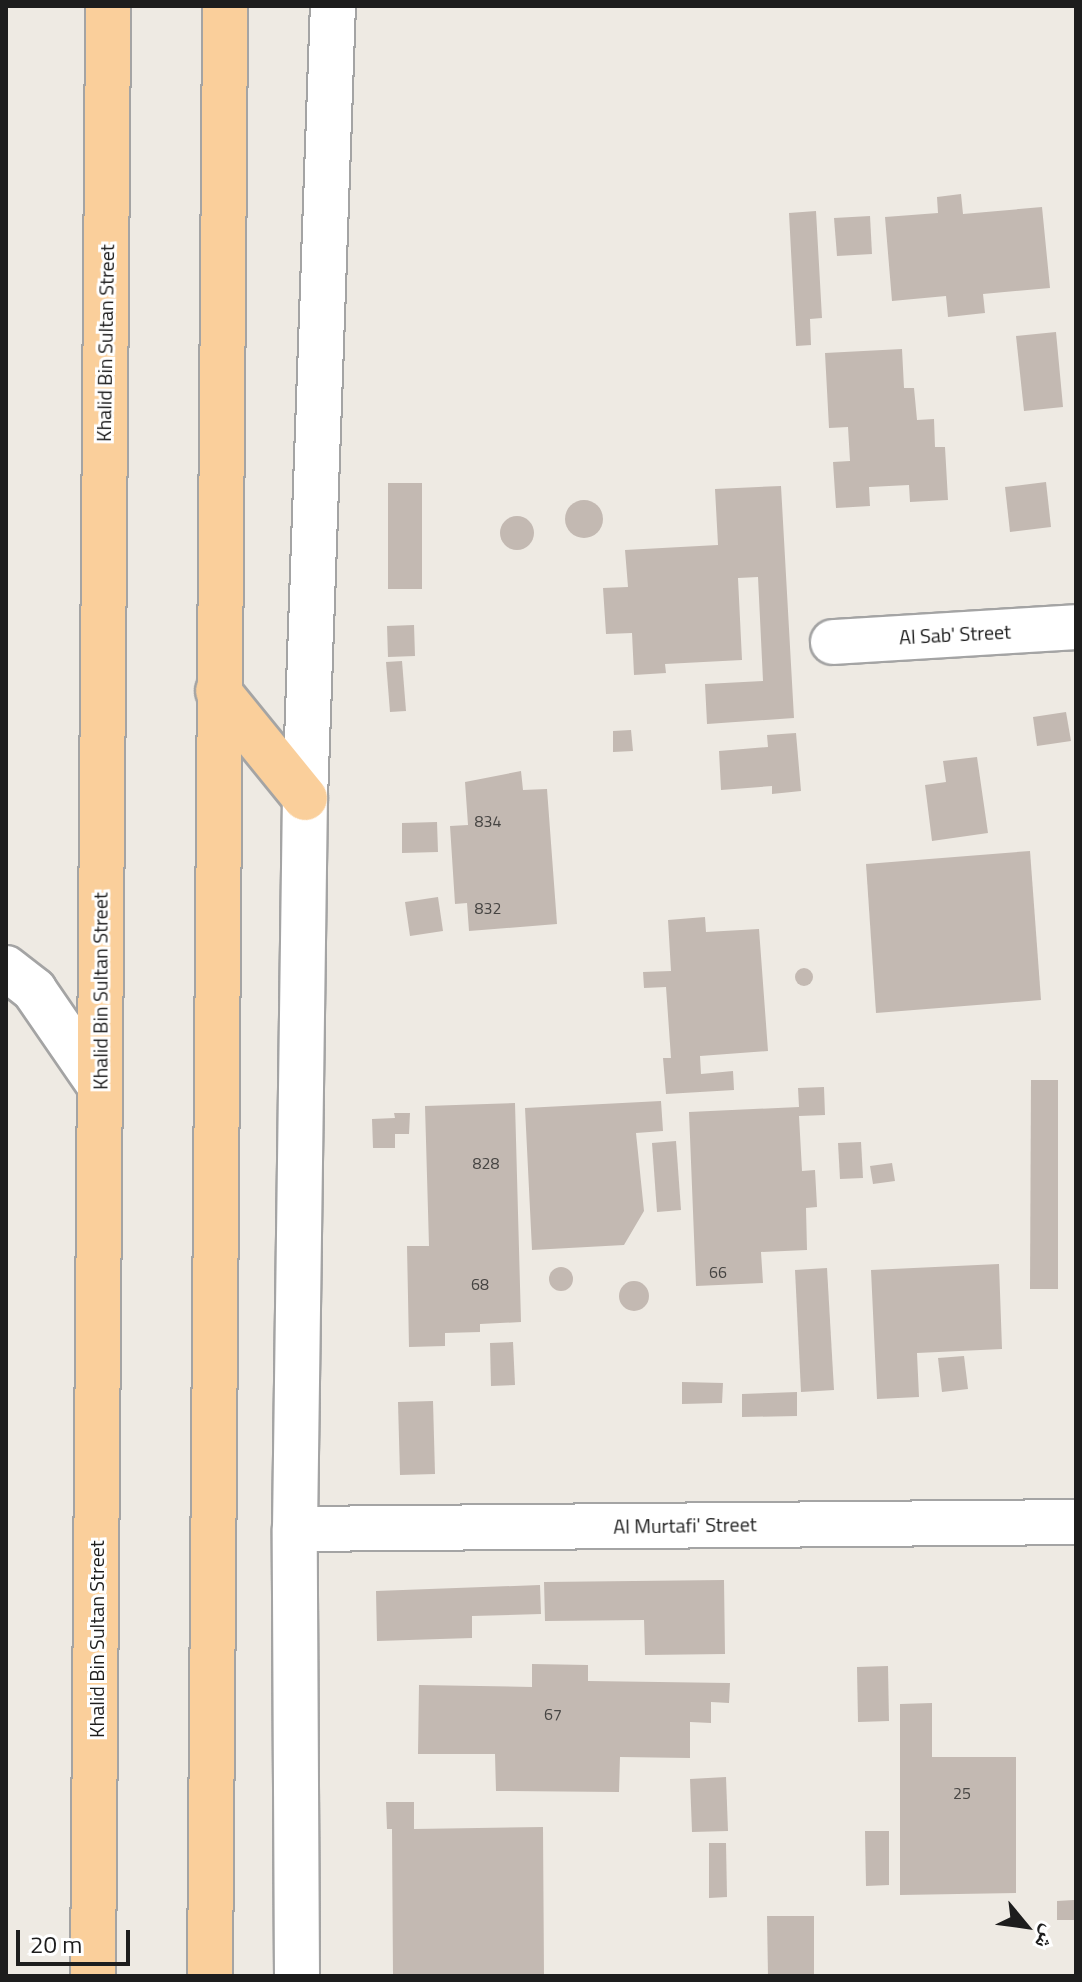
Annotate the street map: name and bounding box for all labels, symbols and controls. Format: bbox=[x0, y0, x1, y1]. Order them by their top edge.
street label: Khalid Bin Sultan Street bbox=[91, 244, 119, 442]
street label: Al Sab' Street bbox=[898, 619, 1012, 649]
house number: 834 bbox=[475, 811, 501, 831]
street label: Khalid Bin Sultan Street bbox=[88, 892, 112, 1090]
house number: 832 bbox=[475, 898, 501, 918]
house number: 828 bbox=[473, 1153, 499, 1173]
house number: 66 bbox=[709, 1262, 727, 1282]
house number: 68 bbox=[471, 1274, 489, 1294]
street label: Al Murtafi' Street bbox=[613, 1512, 757, 1538]
street label: Khalid Bin Sultan Street bbox=[84, 1540, 108, 1738]
house number: 67 bbox=[544, 1704, 562, 1724]
house number: 25 bbox=[953, 1783, 971, 1803]
north arrow bbox=[986, 1886, 1066, 1966]
scale bar bbox=[20, 1914, 134, 1964]
text: ش bbox=[1026, 1919, 1068, 1956]
text: 20 m bbox=[30, 1926, 82, 1962]

